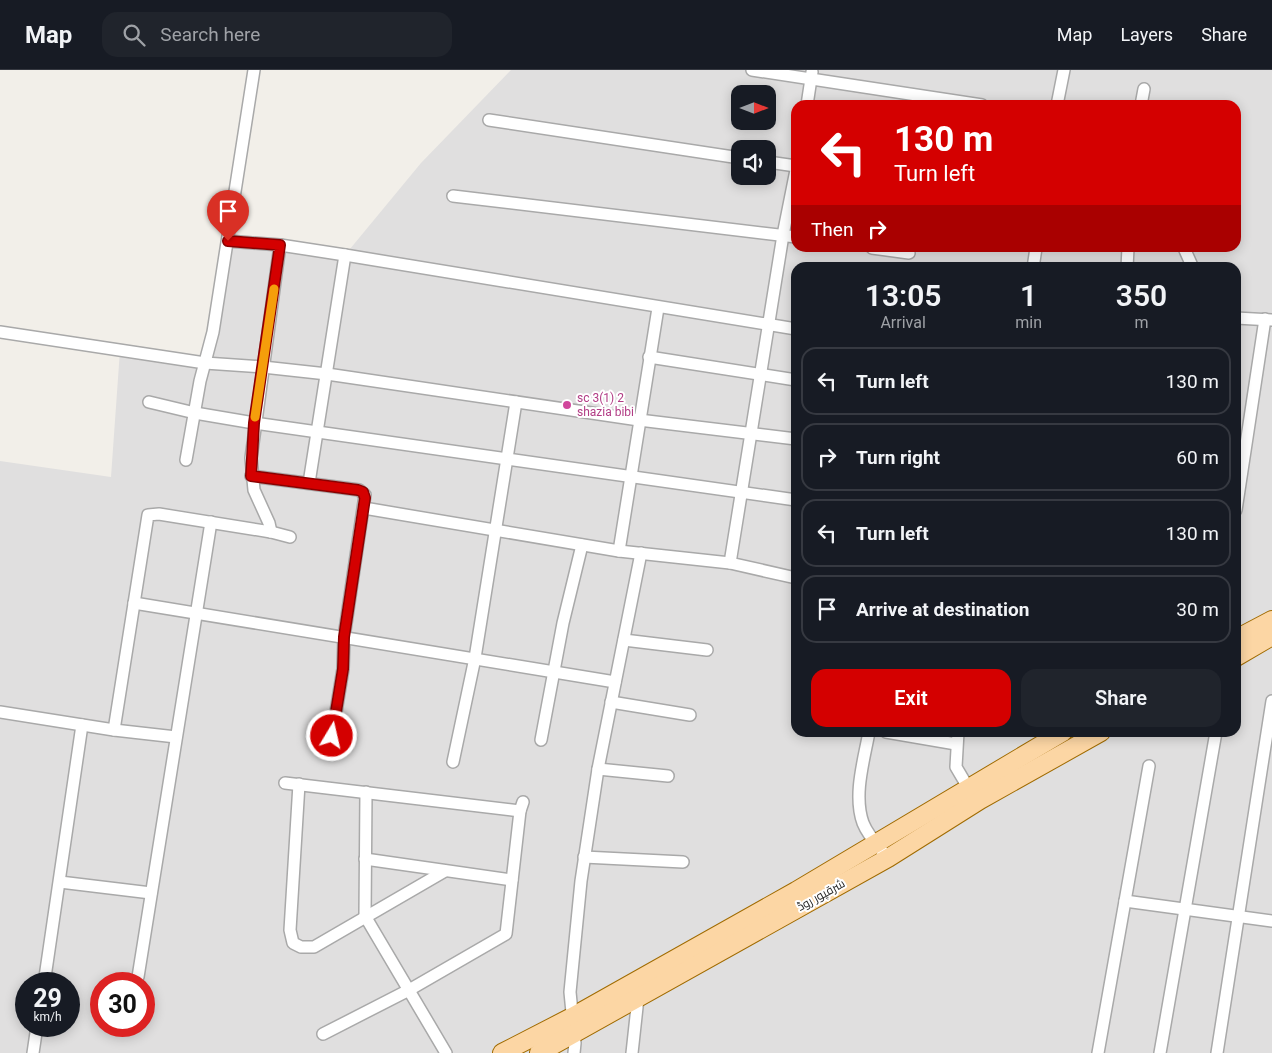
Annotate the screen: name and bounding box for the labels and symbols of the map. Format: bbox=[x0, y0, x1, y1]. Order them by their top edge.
north arrow bbox=[731, 85, 776, 130]
pin bbox=[207, 190, 249, 241]
place label: sc 3(1) 2 shazia bibi bbox=[577, 391, 634, 419]
marker: sc 3(1) 2 shazia bibi bbox=[561, 399, 573, 411]
position arrow bbox=[305, 709, 357, 761]
street label: شرقپور روڈ bbox=[795, 876, 848, 915]
speed limit sign: 30 bbox=[90, 972, 155, 1037]

